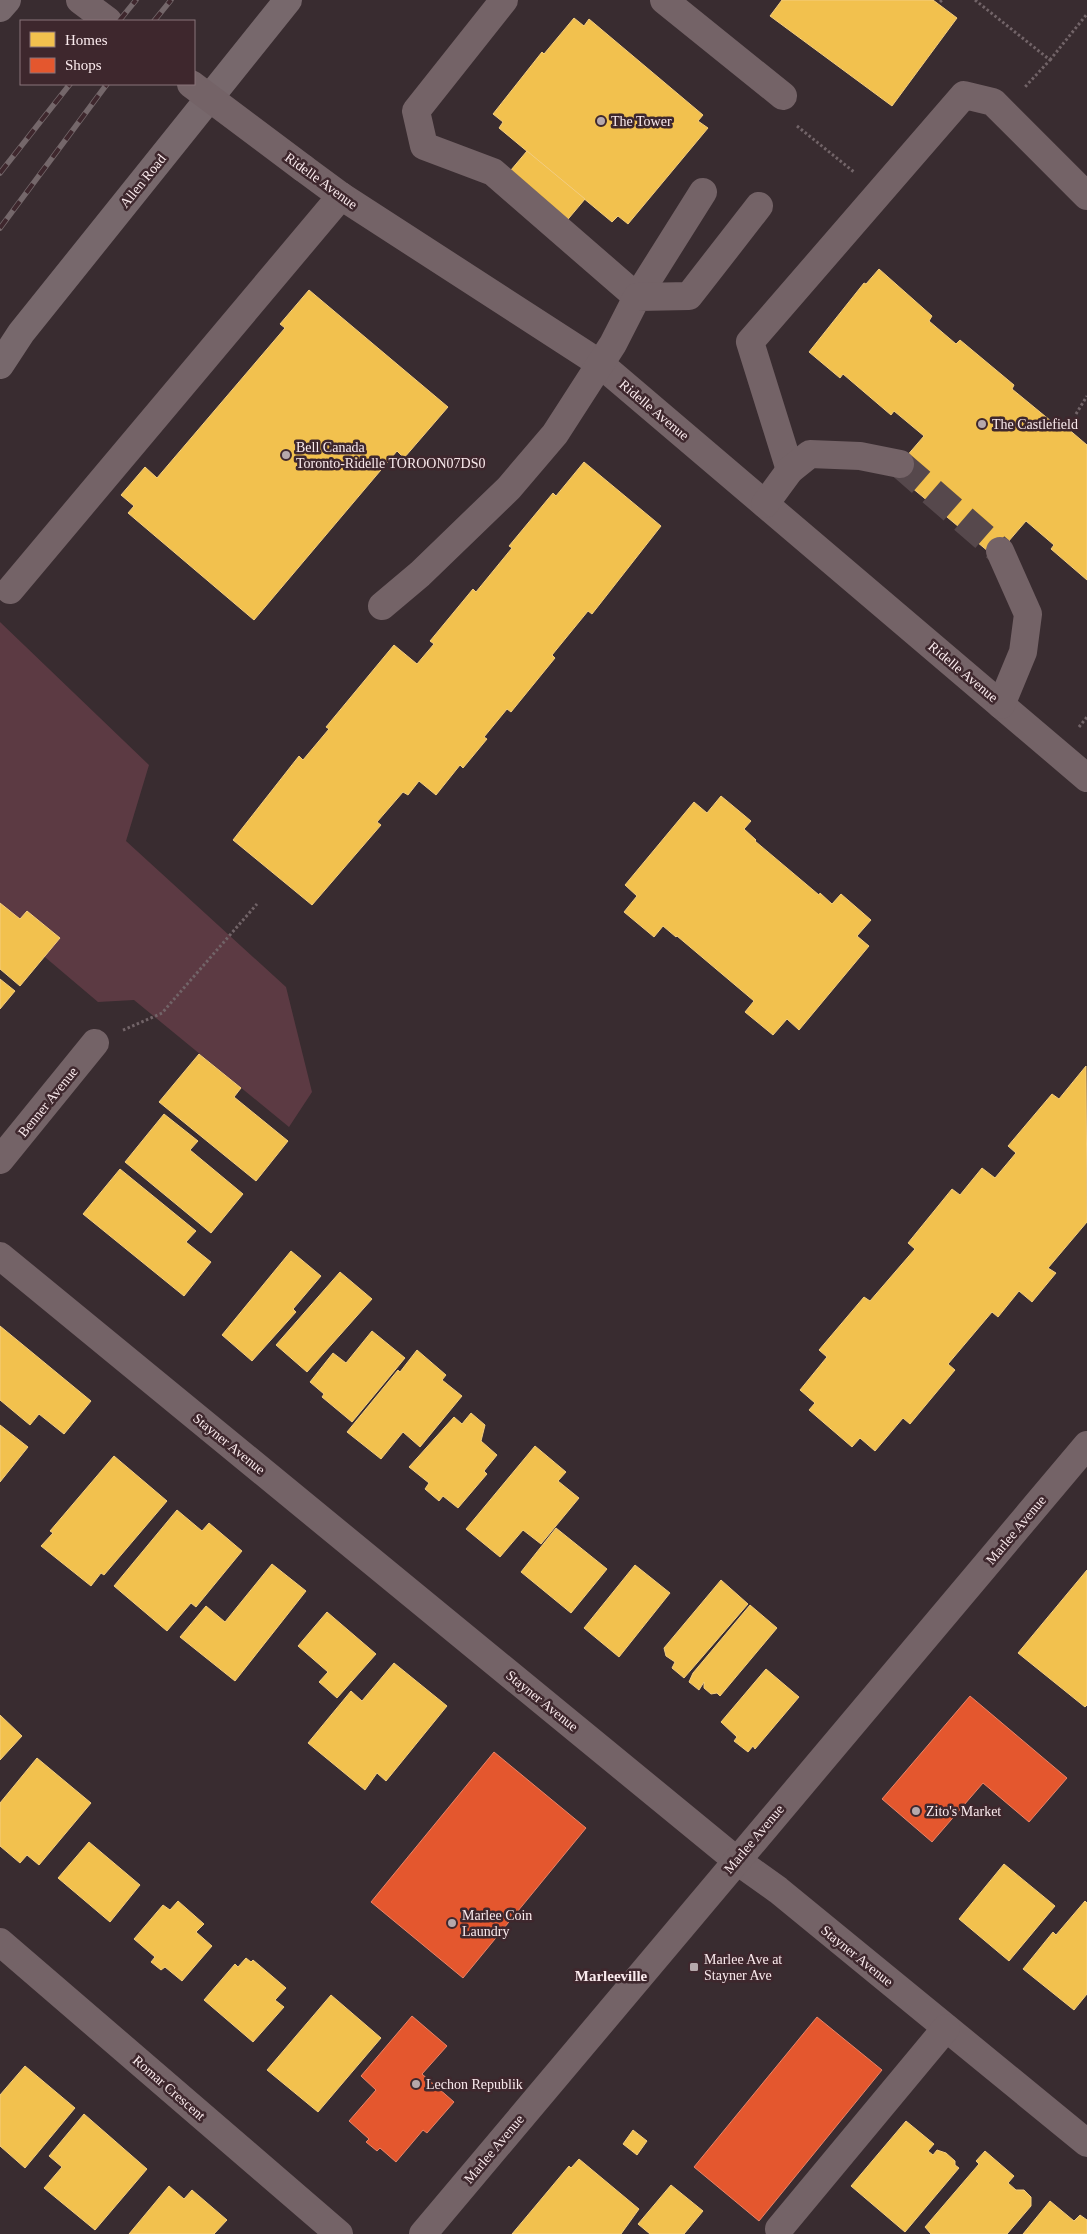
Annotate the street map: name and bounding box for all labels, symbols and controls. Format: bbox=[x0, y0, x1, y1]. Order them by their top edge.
legend bbox=[20, 20, 195, 85]
text: Homes bbox=[65, 32, 108, 48]
text: Shops bbox=[65, 57, 102, 73]
place label: The Tower bbox=[611, 114, 672, 129]
marker: The Tower bbox=[595, 115, 607, 127]
street label: Ridelle Avenue bbox=[282, 150, 360, 212]
street label: Allen Road bbox=[117, 151, 169, 211]
street label: Ridelle Avenue bbox=[616, 377, 692, 443]
place label: The Castlefield bbox=[992, 417, 1078, 432]
marker: The Castlefield bbox=[976, 418, 988, 430]
place label: Bell Canada Toronto-Ridelle TOROON07DS0 bbox=[296, 440, 485, 471]
marker: Bell Canada Toronto-Ridelle TOROON07DS0 bbox=[280, 449, 292, 461]
street label: Ridelle Avenue bbox=[925, 639, 1001, 705]
street label: Benner Avenue bbox=[15, 1064, 81, 1140]
street label: Stayner Avenue bbox=[190, 1410, 268, 1478]
street label: Marlee Avenue bbox=[983, 1493, 1049, 1567]
street label: Stayner Avenue bbox=[503, 1667, 581, 1735]
street label: Marlee Avenue bbox=[721, 1802, 787, 1876]
place label: Zito's Market bbox=[926, 1804, 1001, 1819]
marker: Zito's Market bbox=[910, 1805, 922, 1817]
place label: Marlee Coin Laundry bbox=[462, 1908, 532, 1939]
marker: Marlee Coin Laundry bbox=[446, 1917, 458, 1929]
street label: Stayner Avenue bbox=[818, 1922, 896, 1990]
place label: Marlee Ave at Stayner Ave bbox=[704, 1952, 782, 1983]
marker: Marlee Ave at Stayner Ave bbox=[688, 1961, 700, 1973]
district label: Marleeville bbox=[575, 1968, 648, 1984]
street label: Romar Crescent bbox=[130, 2053, 208, 2123]
place label: Lechon Republik bbox=[426, 2077, 523, 2092]
marker: Lechon Republik bbox=[410, 2078, 422, 2090]
street label: Marlee Avenue bbox=[461, 2112, 527, 2186]

